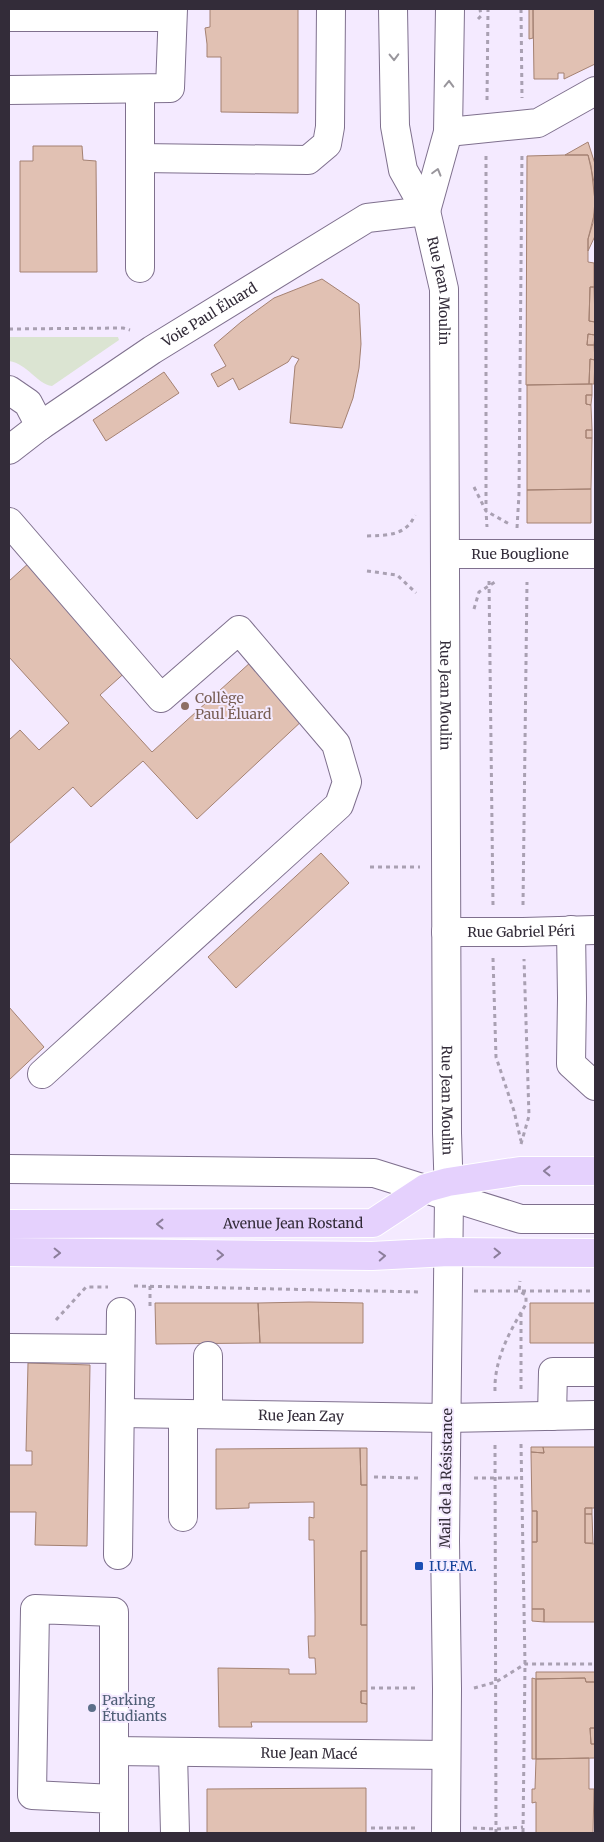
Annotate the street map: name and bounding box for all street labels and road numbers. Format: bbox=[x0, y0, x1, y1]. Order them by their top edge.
street label: Rue Jean Moulin bbox=[423, 235, 454, 345]
street label: Voie Paul Éluard bbox=[158, 278, 261, 351]
street label: Rue Bouglione bbox=[471, 545, 569, 563]
street label: Rue Jean Moulin bbox=[436, 640, 455, 750]
street label: Rue Gabriel Péri bbox=[467, 922, 576, 941]
street label: Rue Jean Moulin bbox=[438, 1045, 457, 1155]
street label: Avenue Jean Rostand bbox=[222, 1214, 364, 1232]
street label: Rue Jean Zay bbox=[258, 1406, 345, 1425]
street label: Mail de la Résistance bbox=[436, 1408, 456, 1548]
street label: Rue Jean Macé bbox=[260, 1744, 358, 1763]

